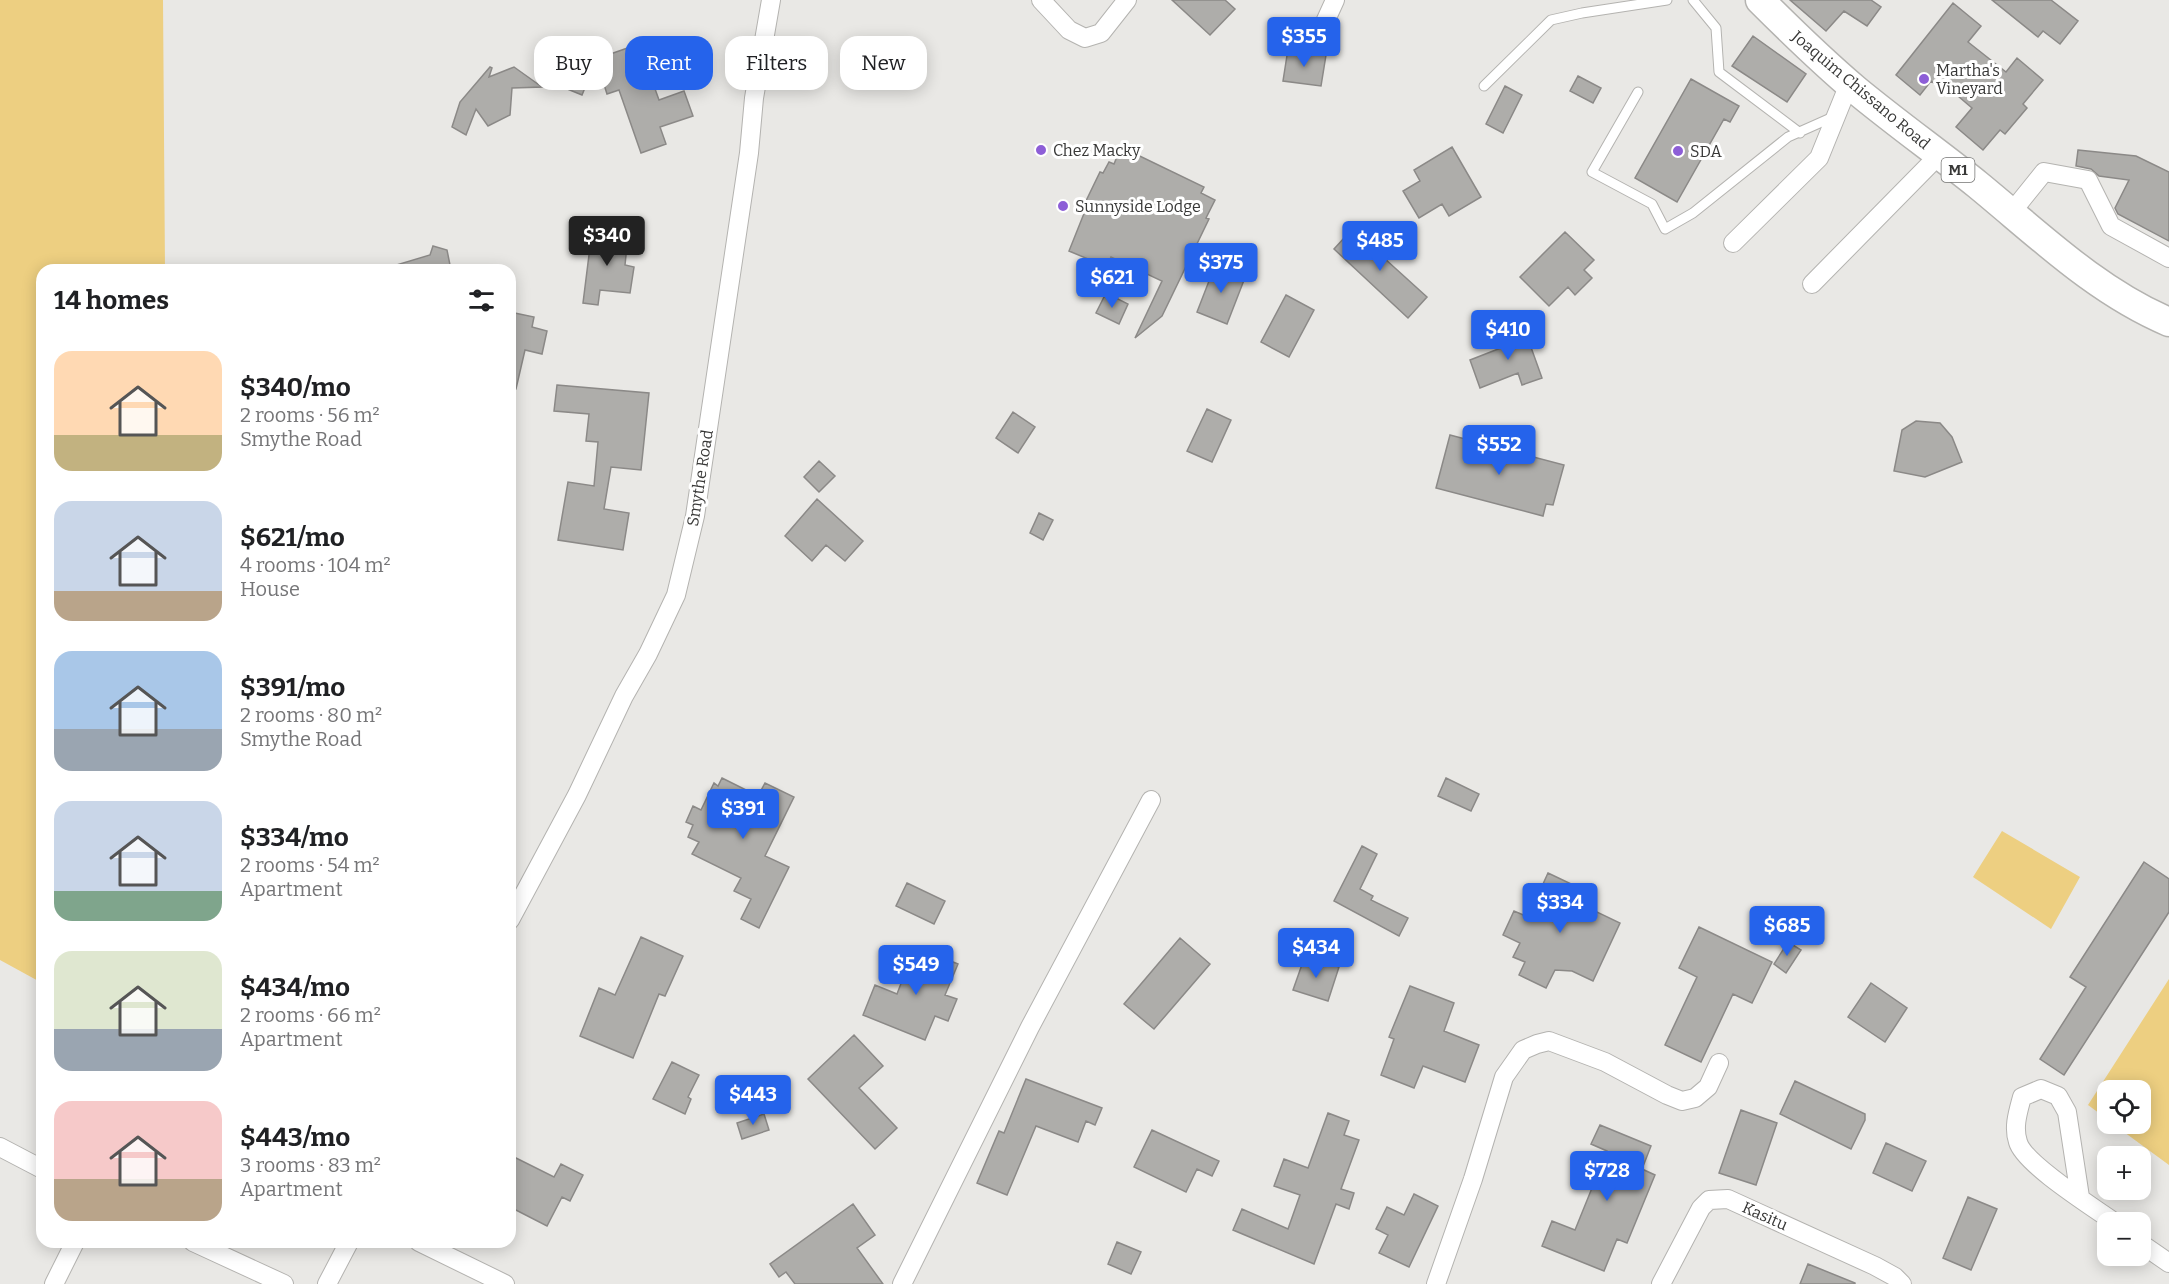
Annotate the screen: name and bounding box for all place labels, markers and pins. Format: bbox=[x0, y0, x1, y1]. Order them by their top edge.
pin: $355 bbox=[1268, 17, 1340, 68]
place label: Martha's Vineyard bbox=[1936, 61, 2003, 98]
marker: Martha's Vineyard bbox=[1917, 72, 1931, 86]
place label: Chez Macky bbox=[1053, 141, 1141, 160]
place label: SDA bbox=[1690, 142, 1722, 161]
marker: Chez Macky bbox=[1034, 143, 1048, 157]
marker: SDA bbox=[1671, 144, 1685, 158]
place label: Sunnyside Lodge bbox=[1075, 197, 1201, 216]
marker: Sunnyside Lodge bbox=[1056, 199, 1070, 213]
pin: $340 bbox=[571, 216, 643, 267]
pin: $485 bbox=[1344, 221, 1416, 272]
pin: $375 bbox=[1185, 243, 1257, 294]
pin: $621 bbox=[1076, 258, 1148, 309]
pin: $410 bbox=[1472, 310, 1544, 361]
pin: $552 bbox=[1463, 425, 1535, 476]
pin: $391 bbox=[707, 789, 779, 840]
pin: $334 bbox=[1524, 883, 1596, 934]
pin: $685 bbox=[1751, 906, 1823, 957]
pin: $434 bbox=[1280, 928, 1352, 979]
pin: $549 bbox=[880, 945, 952, 996]
pin: $443 bbox=[717, 1075, 789, 1126]
pin: $728 bbox=[1571, 1151, 1643, 1202]

